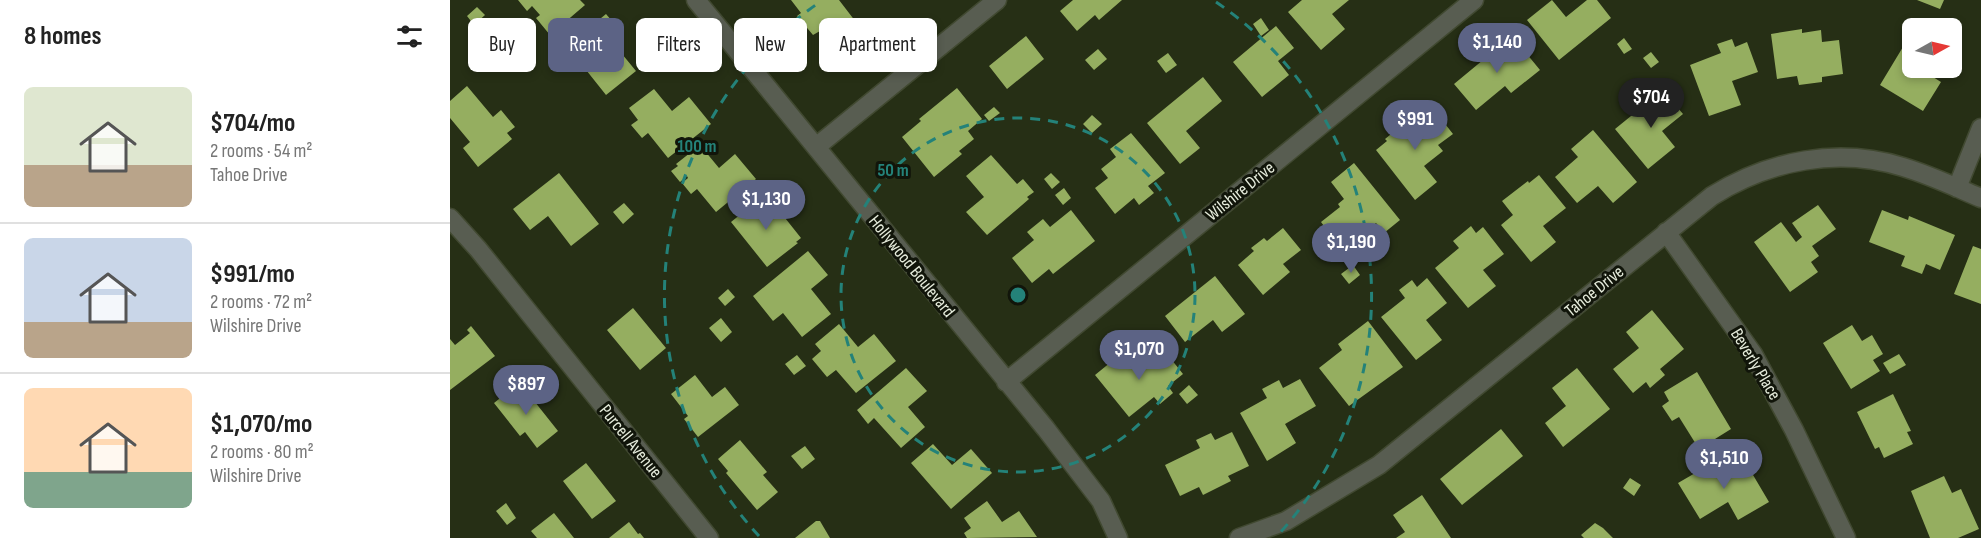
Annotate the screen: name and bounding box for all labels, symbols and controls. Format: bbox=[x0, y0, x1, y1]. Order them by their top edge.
chip: Buy bbox=[468, 18, 536, 72]
chip: Rent bbox=[548, 18, 624, 72]
chip: Filters bbox=[636, 18, 722, 72]
chip: New bbox=[734, 18, 807, 72]
chip: Apartment bbox=[819, 18, 937, 72]
north arrow bbox=[1902, 18, 1962, 78]
map controls bbox=[1902, 18, 1962, 78]
icon: filters bbox=[393, 20, 426, 53]
text: 8 homes bbox=[24, 21, 102, 52]
pin: $1,140 bbox=[1448, 23, 1546, 74]
text: $1,140 bbox=[1472, 30, 1522, 54]
pin: $704 bbox=[1615, 78, 1687, 129]
text: $704 bbox=[1632, 85, 1670, 109]
pin: $991 bbox=[1379, 100, 1451, 151]
text: $991 bbox=[1396, 107, 1434, 131]
text: $704/mo bbox=[210, 108, 295, 139]
icon: home bbox=[72, 111, 144, 183]
text: 100 m bbox=[678, 136, 717, 157]
text: 2 rooms · 54 m² bbox=[210, 139, 312, 163]
street label: Wilshire Drive bbox=[1202, 157, 1279, 225]
text: 50 m bbox=[877, 160, 909, 181]
text: Tahoe Drive bbox=[210, 163, 288, 187]
pin: $1,130 bbox=[717, 180, 815, 231]
text: $1,130 bbox=[741, 187, 791, 211]
street label: Hollywood Boulevard bbox=[864, 211, 959, 322]
pin: $1,190 bbox=[1302, 223, 1400, 274]
text: $1,190 bbox=[1326, 230, 1376, 254]
text: $991/mo bbox=[210, 259, 295, 290]
street label: Tahoe Drive bbox=[1561, 261, 1628, 321]
icon: home bbox=[72, 262, 144, 334]
centre of rings bbox=[1008, 285, 1028, 305]
text: 2 rooms · 72 m² bbox=[210, 290, 312, 314]
text: Wilshire Drive bbox=[210, 314, 301, 338]
street label: Beverly Place bbox=[1726, 325, 1785, 404]
pin: $1,070 bbox=[1090, 330, 1188, 381]
text: $1,070 bbox=[1114, 337, 1164, 361]
pin: $897 bbox=[490, 365, 562, 416]
text: $897 bbox=[507, 372, 545, 396]
street label: Purcell Avenue bbox=[595, 401, 666, 482]
text: $1,070/mo bbox=[210, 409, 312, 440]
icon: home bbox=[72, 412, 144, 484]
pin: $1,510 bbox=[1675, 439, 1773, 490]
text: 2 rooms · 80 m² bbox=[210, 440, 314, 464]
text: $1,510 bbox=[1699, 446, 1749, 470]
text: Wilshire Drive bbox=[210, 464, 301, 488]

